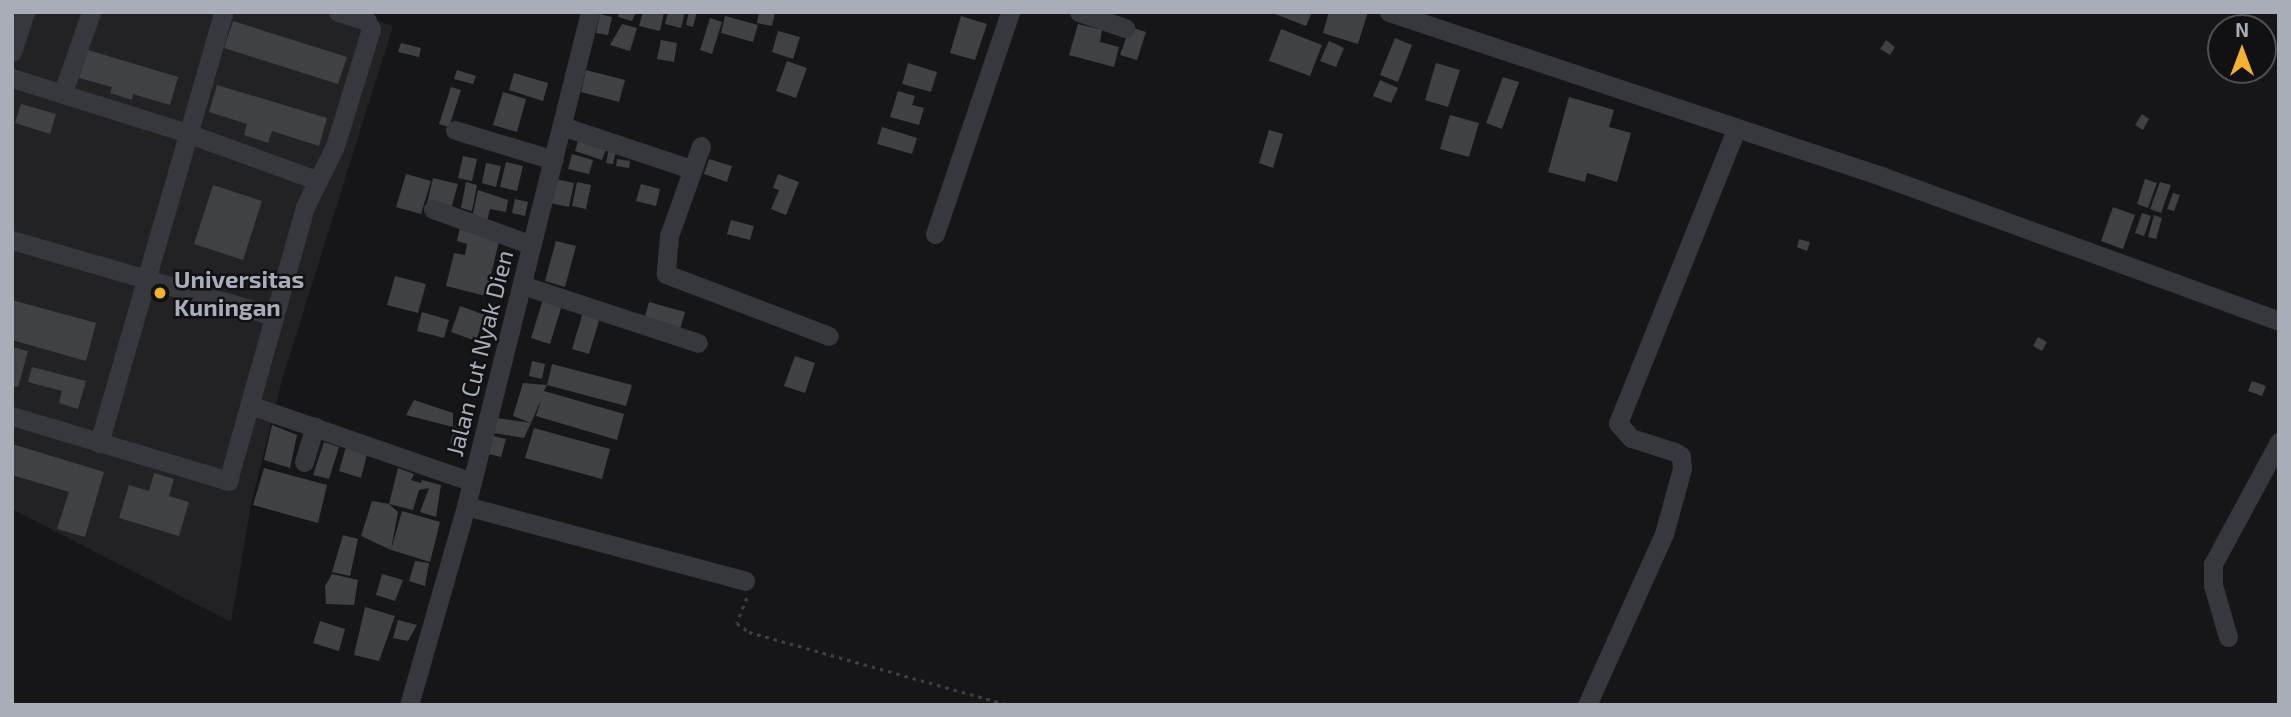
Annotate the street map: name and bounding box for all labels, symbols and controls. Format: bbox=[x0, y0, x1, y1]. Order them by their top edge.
north arrow bbox=[2207, 14, 2277, 84]
text: N bbox=[2235, 18, 2249, 41]
street label: Jalan Cut Nyak Dien bbox=[439, 247, 519, 459]
place label: Universitas Kuningan bbox=[174, 265, 304, 321]
marker: Universitas Kuningan bbox=[152, 285, 168, 301]

